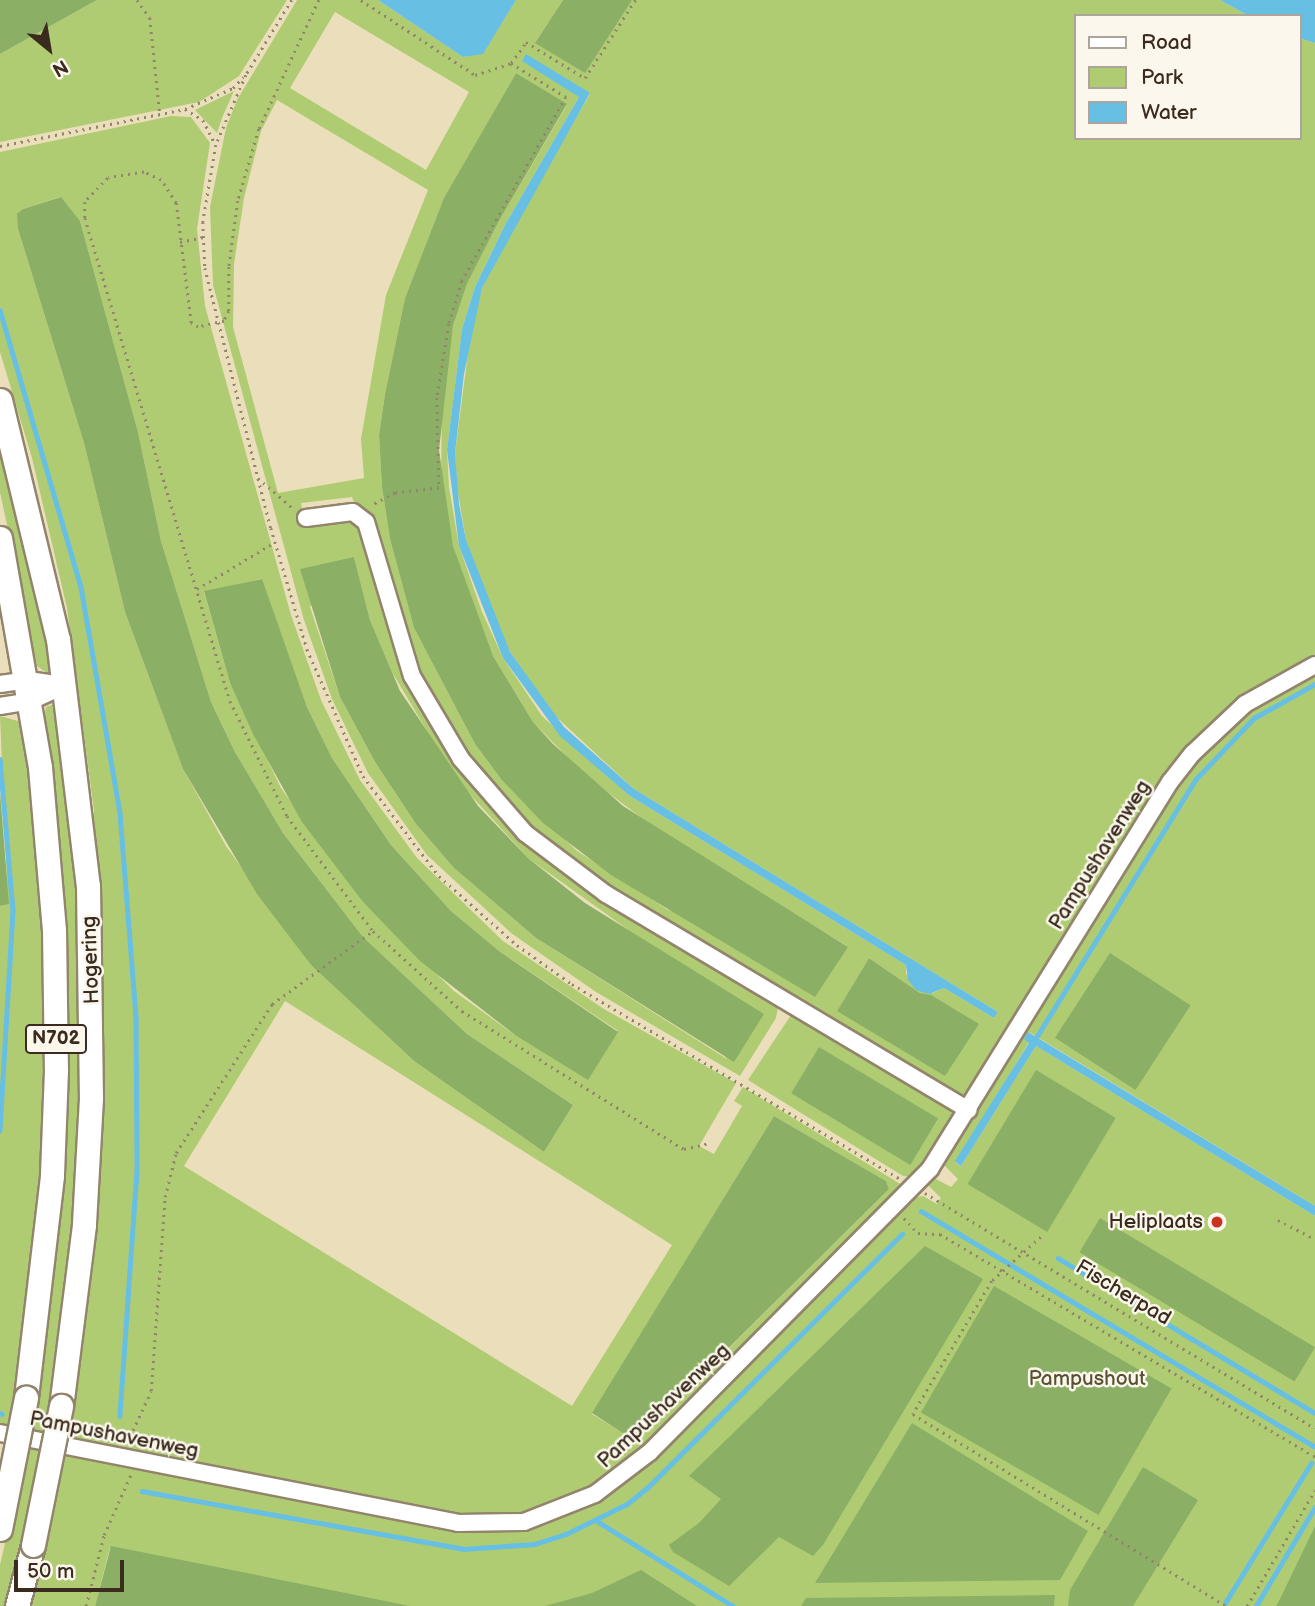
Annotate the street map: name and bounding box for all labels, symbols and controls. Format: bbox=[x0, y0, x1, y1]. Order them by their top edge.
north arrow bbox=[14, 14, 84, 84]
legend bbox=[1074, 14, 1301, 140]
text: Road bbox=[1141, 30, 1192, 55]
text: N bbox=[48, 54, 72, 81]
text: Park bbox=[1141, 65, 1183, 90]
text: Water bbox=[1141, 100, 1197, 125]
street label: Pampushavenweg bbox=[1044, 776, 1156, 934]
street label: Hogering bbox=[77, 915, 105, 1005]
road number: N702 bbox=[24, 1023, 88, 1054]
place label: Heliplaats bbox=[1108, 1209, 1203, 1235]
marker: Heliplaats bbox=[1209, 1214, 1225, 1230]
street label: Fischerpad bbox=[1071, 1255, 1175, 1331]
street label: Pampushavenweg bbox=[593, 1338, 735, 1474]
park label: Pampushout bbox=[1028, 1366, 1146, 1392]
street label: Pampushavenweg bbox=[27, 1406, 201, 1464]
scale bar bbox=[18, 1546, 128, 1590]
text: 50 m bbox=[27, 1559, 74, 1584]

